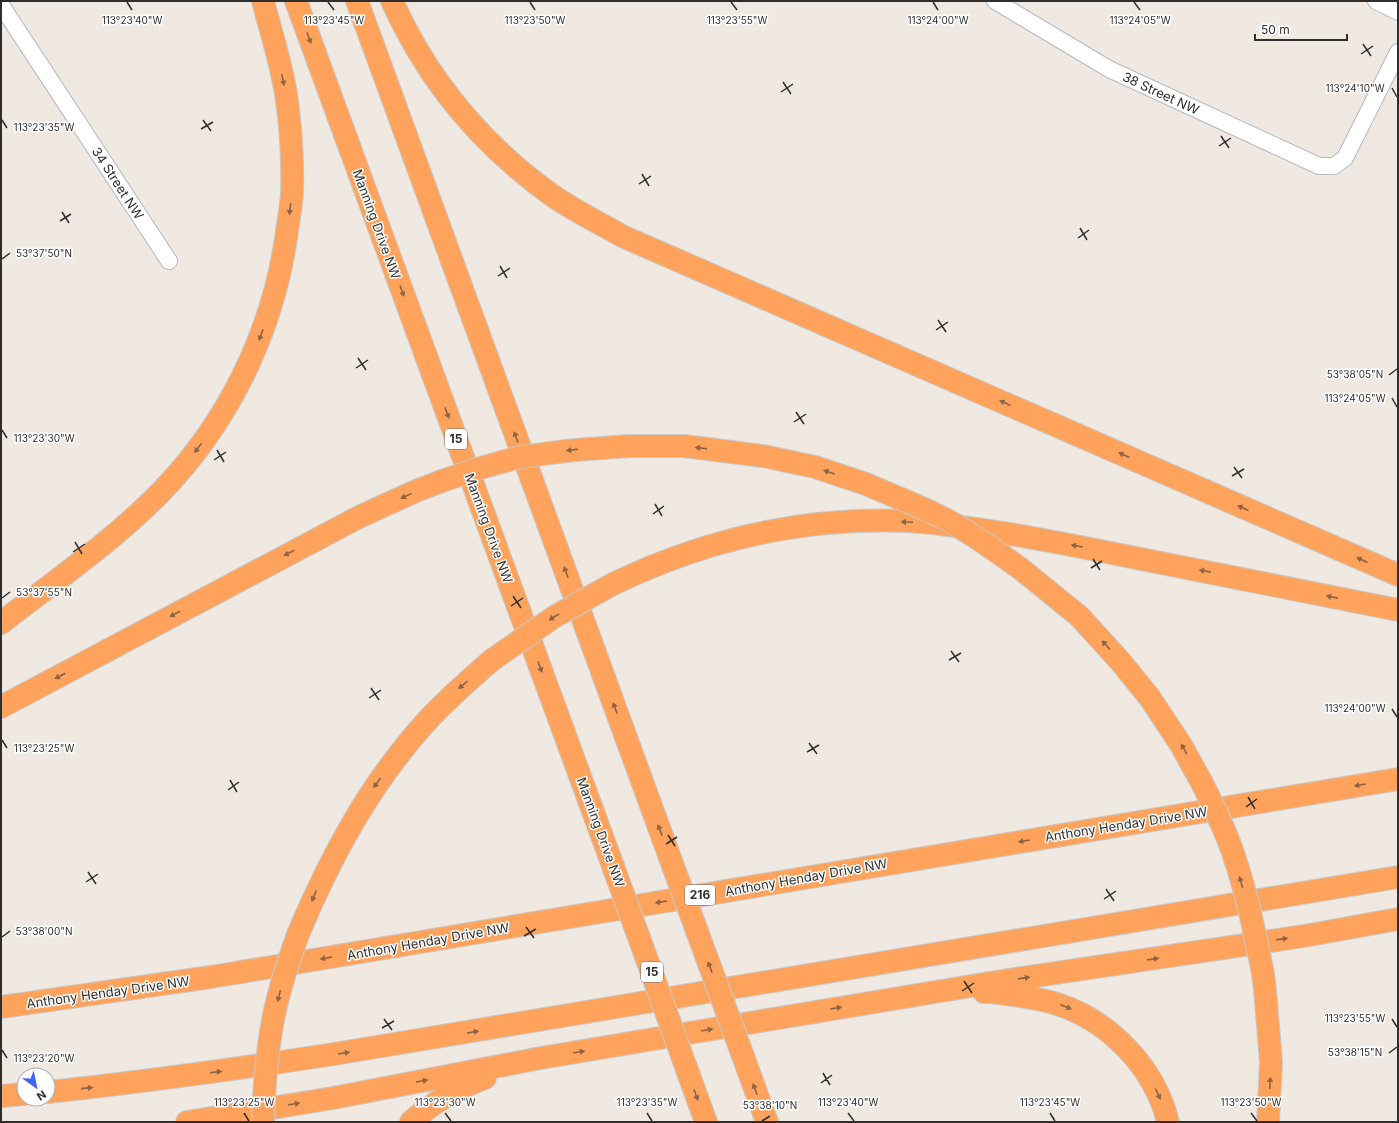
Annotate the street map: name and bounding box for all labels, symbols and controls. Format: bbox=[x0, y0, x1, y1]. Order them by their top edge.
text: 113°23'40"W bbox=[102, 14, 162, 26]
text: 113°23'45"W bbox=[304, 14, 364, 26]
text: 113°23'50"W bbox=[505, 14, 566, 26]
text: 113°23'55"W bbox=[707, 14, 767, 26]
text: 113°24'00"W bbox=[907, 14, 969, 26]
text: 113°24'05"W bbox=[1109, 14, 1171, 26]
scale bar bbox=[1255, 16, 1347, 42]
text: 50 m bbox=[1261, 22, 1290, 37]
one-way arrow bbox=[307, 32, 313, 44]
street label: 38 Street NW bbox=[1120, 68, 1202, 118]
one-way arrow bbox=[280, 73, 286, 86]
text: 113°24'10"W bbox=[1325, 82, 1385, 94]
text: 113°23'35"W bbox=[14, 121, 75, 133]
street label: 34 Street NW bbox=[89, 144, 147, 222]
street label: Manning Drive NW bbox=[350, 167, 404, 281]
one-way arrow bbox=[287, 203, 293, 215]
text: 53°37'50"N bbox=[16, 247, 72, 259]
one-way arrow bbox=[399, 286, 405, 298]
one-way arrow bbox=[257, 329, 263, 341]
text: 53°38'05"N bbox=[1327, 368, 1383, 380]
text: 113°24'05"W bbox=[1324, 392, 1386, 404]
one-way arrow bbox=[999, 400, 1011, 406]
one-way arrow bbox=[444, 408, 450, 420]
road number: 15 bbox=[445, 429, 467, 449]
one-way arrow bbox=[513, 431, 519, 443]
text: 113°23'30"W bbox=[14, 432, 75, 444]
one-way arrow bbox=[194, 443, 202, 454]
one-way arrow bbox=[695, 445, 707, 451]
one-way arrow bbox=[566, 447, 578, 453]
one-way arrow bbox=[1118, 452, 1130, 458]
one-way arrow bbox=[822, 469, 834, 475]
street label: Manning Drive NW bbox=[462, 471, 516, 585]
one-way arrow bbox=[400, 493, 412, 499]
one-way arrow bbox=[1237, 504, 1249, 510]
one-way arrow bbox=[901, 518, 913, 525]
one-way arrow bbox=[1071, 543, 1083, 549]
one-way arrow bbox=[284, 550, 295, 557]
one-way arrow bbox=[1356, 556, 1368, 562]
one-way arrow bbox=[562, 566, 568, 578]
one-way arrow bbox=[1199, 568, 1211, 574]
text: 53°37'55"N bbox=[16, 586, 72, 598]
one-way arrow bbox=[1326, 593, 1338, 599]
one-way arrow bbox=[169, 611, 181, 618]
one-way arrow bbox=[548, 613, 560, 620]
one-way arrow bbox=[1101, 640, 1110, 650]
one-way arrow bbox=[537, 661, 543, 673]
one-way arrow bbox=[54, 672, 66, 679]
one-way arrow bbox=[458, 681, 468, 690]
one-way arrow bbox=[612, 701, 618, 713]
text: 113°24'00"W bbox=[1324, 702, 1386, 714]
text: 113°23'25"W bbox=[14, 742, 74, 754]
one-way arrow bbox=[1180, 743, 1187, 755]
street label: Manning Drive NW bbox=[574, 775, 628, 889]
one-way arrow bbox=[374, 778, 382, 788]
one-way arrow bbox=[1353, 782, 1366, 788]
street label: Anthony Henday Drive NW bbox=[1044, 803, 1209, 845]
one-way arrow bbox=[656, 823, 662, 835]
one-way arrow bbox=[1018, 838, 1030, 844]
street label: Anthony Henday Drive NW bbox=[724, 855, 888, 899]
one-way arrow bbox=[1238, 875, 1244, 887]
road number: 216 bbox=[685, 885, 715, 905]
one-way arrow bbox=[311, 891, 317, 902]
one-way arrow bbox=[655, 899, 667, 905]
street label: Anthony Henday Drive NW bbox=[346, 919, 510, 963]
text: 53°38'00"N bbox=[16, 925, 72, 937]
one-way arrow bbox=[1276, 936, 1288, 942]
one-way arrow bbox=[320, 955, 332, 961]
one-way arrow bbox=[1147, 956, 1159, 962]
one-way arrow bbox=[707, 961, 713, 973]
road number: 15 bbox=[641, 962, 663, 982]
street label: Anthony Henday Drive NW bbox=[26, 973, 191, 1011]
one-way arrow bbox=[1018, 975, 1031, 981]
one-way arrow bbox=[276, 990, 282, 1002]
one-way arrow bbox=[1060, 1004, 1072, 1010]
one-way arrow bbox=[830, 1005, 842, 1011]
text: 113°23'55"W bbox=[1325, 1012, 1385, 1024]
one-way arrow bbox=[701, 1027, 714, 1033]
one-way arrow bbox=[467, 1028, 479, 1034]
text: 53°38'15"N bbox=[1328, 1046, 1382, 1058]
one-way arrow bbox=[573, 1048, 585, 1054]
one-way arrow bbox=[338, 1050, 351, 1056]
text: 113°23'20"W bbox=[14, 1052, 75, 1064]
north arrow bbox=[16, 1067, 56, 1107]
one-way arrow bbox=[210, 1069, 222, 1075]
one-way arrow bbox=[1267, 1076, 1273, 1089]
one-way arrow bbox=[416, 1077, 428, 1083]
one-way arrow bbox=[751, 1083, 757, 1095]
one-way arrow bbox=[81, 1084, 93, 1091]
text: N bbox=[34, 1087, 49, 1104]
one-way arrow bbox=[1155, 1088, 1161, 1100]
one-way arrow bbox=[694, 1089, 700, 1101]
text: 113°23'25"W bbox=[214, 1096, 274, 1108]
text: 113°23'30"W bbox=[415, 1096, 476, 1108]
text: 113°23'35"W bbox=[617, 1096, 678, 1108]
text: 113°23'40"W bbox=[818, 1096, 878, 1108]
text: 113°23'45"W bbox=[1020, 1096, 1080, 1108]
text: 113°23'50"W bbox=[1221, 1096, 1282, 1108]
text: 53°38'10"N bbox=[743, 1099, 797, 1111]
one-way arrow bbox=[288, 1101, 300, 1107]

